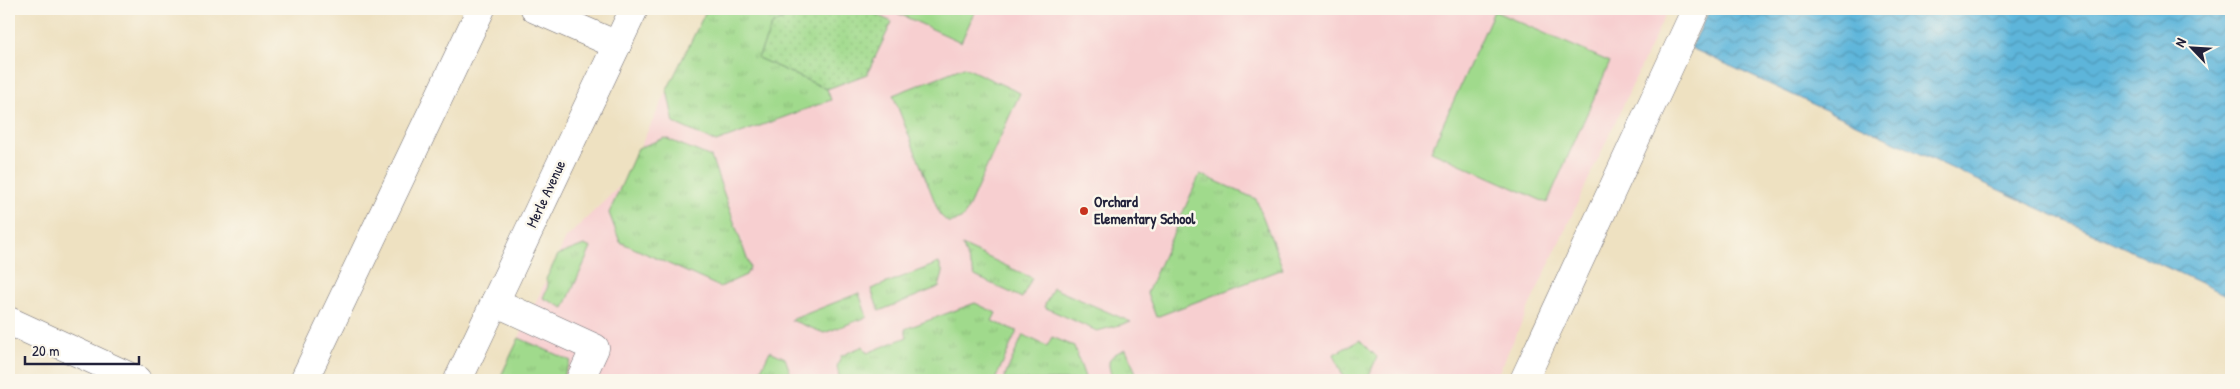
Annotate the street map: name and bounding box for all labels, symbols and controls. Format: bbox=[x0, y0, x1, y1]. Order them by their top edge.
north arrow bbox=[2168, 22, 2218, 72]
text: N bbox=[2170, 34, 2190, 50]
street label: Merle Avenue bbox=[521, 157, 570, 231]
place label: Orchard Elementary School bbox=[1094, 191, 1196, 230]
marker: Orchard Elementary School bbox=[1078, 205, 1090, 217]
scale bar bbox=[25, 334, 139, 366]
text: 20 m bbox=[32, 340, 59, 361]

